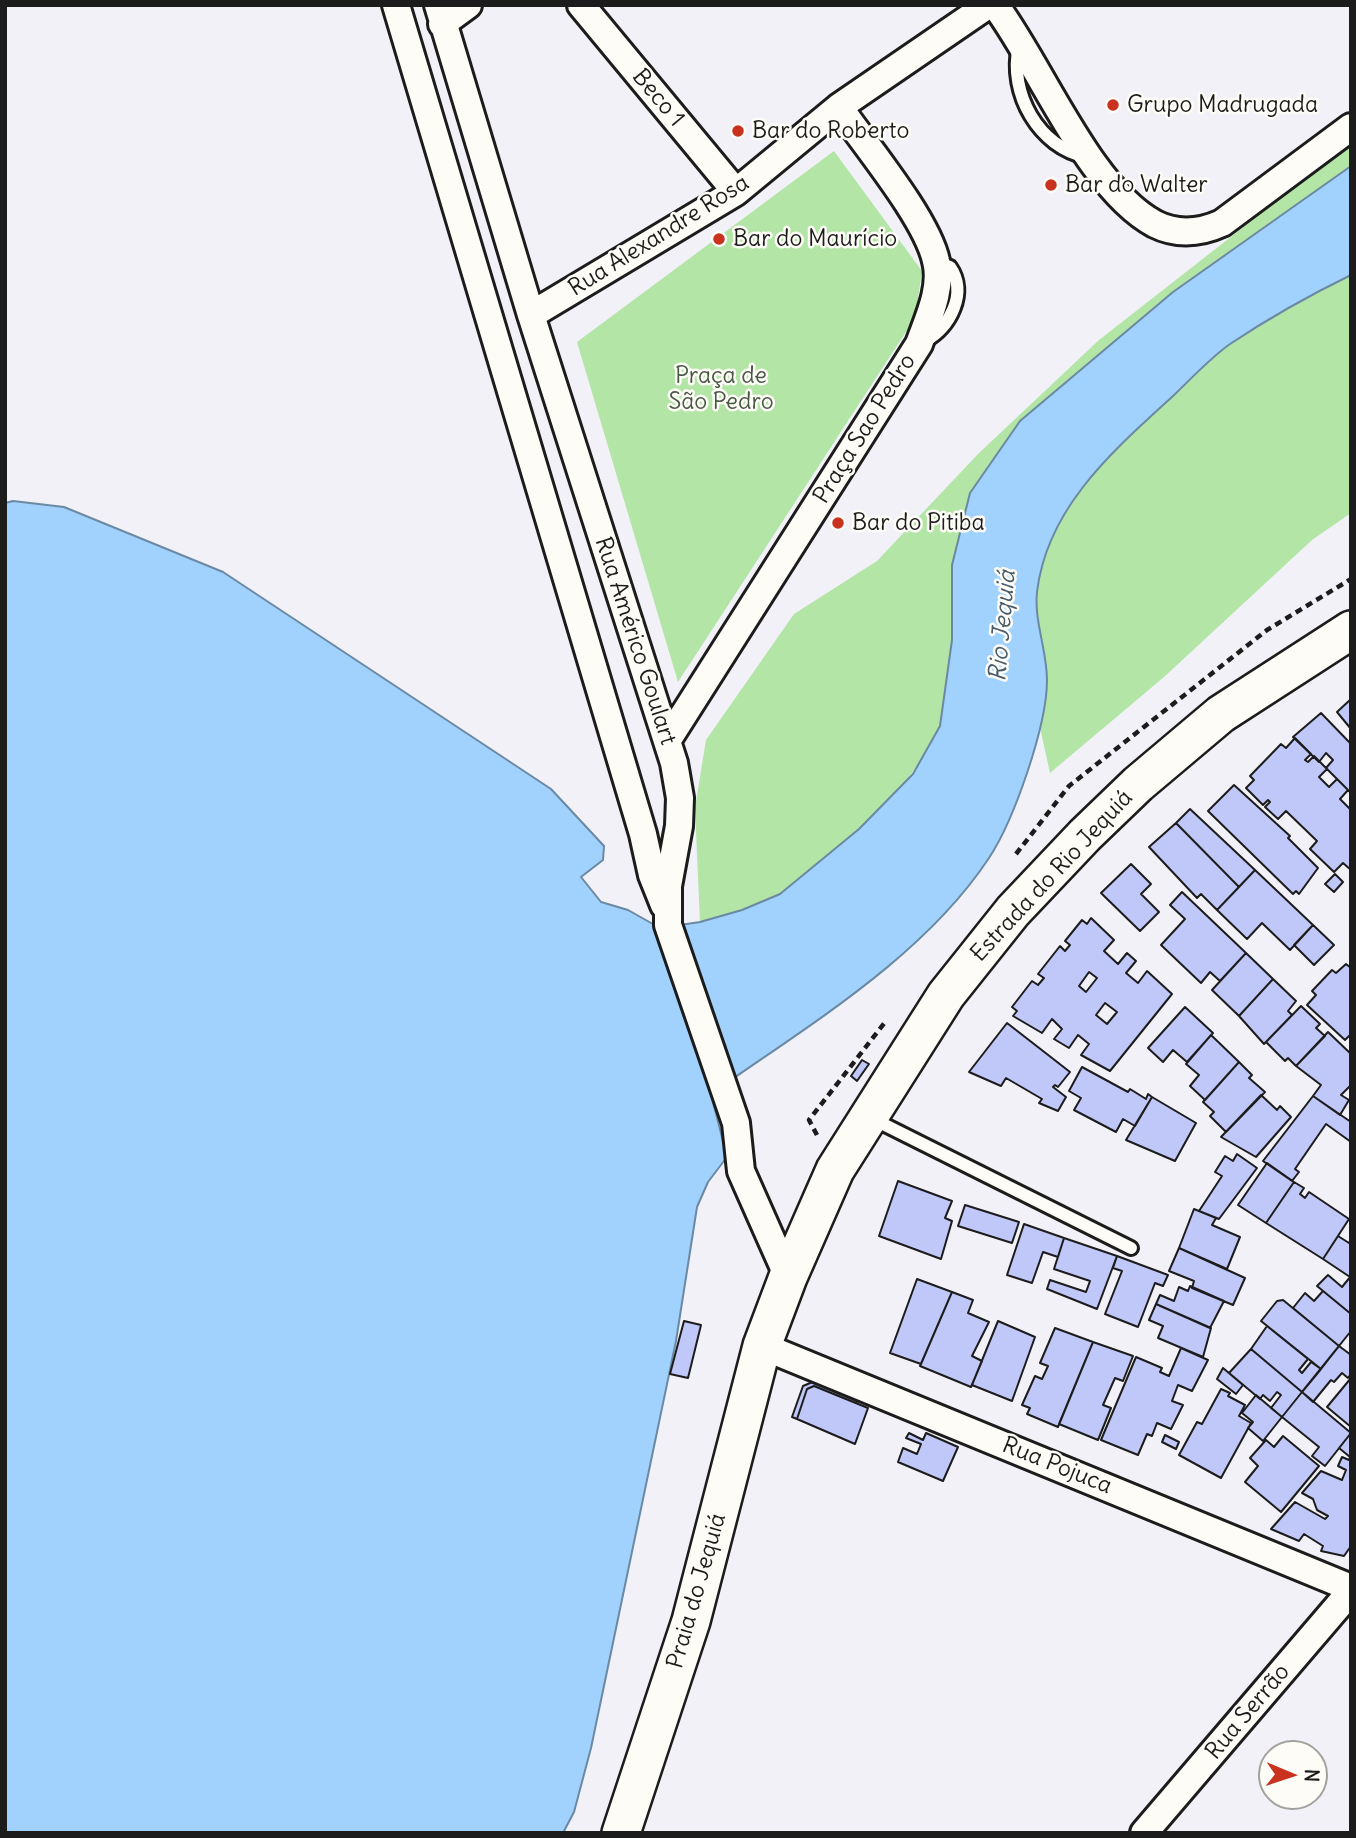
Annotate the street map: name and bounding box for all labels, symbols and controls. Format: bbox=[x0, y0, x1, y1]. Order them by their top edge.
street label: Beco 1 bbox=[626, 64, 690, 132]
place label: Grupo Madrugada bbox=[1127, 91, 1318, 119]
marker: Grupo Madrugada bbox=[1105, 97, 1121, 113]
place label: Bar do Roberto bbox=[752, 117, 910, 145]
marker: Bar do Roberto bbox=[730, 123, 746, 139]
street label: Rua Alexandre Rosa bbox=[564, 169, 754, 303]
place label: Bar do Walter bbox=[1065, 171, 1208, 199]
marker: Bar do Walter bbox=[1043, 177, 1059, 193]
place label: Bar do Maurício bbox=[733, 225, 897, 253]
marker: Bar do Maurício bbox=[711, 231, 727, 247]
street label: Praça Sao Pedro bbox=[808, 349, 922, 509]
park label: Praça de São Pedro bbox=[668, 362, 774, 416]
place label: Bar do Pitiba bbox=[852, 509, 985, 537]
marker: Bar do Pitiba bbox=[830, 515, 846, 531]
street label: Rua Américo Goulart bbox=[588, 534, 682, 748]
water label: Rio Jequiá bbox=[984, 569, 1022, 683]
street label: Estrada do Rio Jequiá bbox=[965, 784, 1139, 968]
street label: Rua Pojuca bbox=[998, 1432, 1116, 1500]
street label: Praia do Jequiá bbox=[662, 1510, 732, 1672]
street label: Rua Serrão bbox=[1200, 1659, 1296, 1765]
north arrow bbox=[1258, 1740, 1328, 1810]
text: N bbox=[1300, 1769, 1324, 1783]

